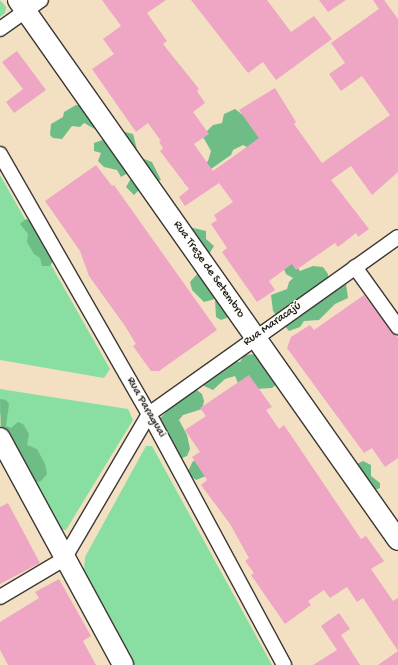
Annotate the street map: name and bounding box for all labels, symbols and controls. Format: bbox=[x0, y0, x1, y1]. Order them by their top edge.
street label: Rua Treze de Setembro bbox=[169, 219, 247, 321]
street label: Rua Maracajú bbox=[241, 300, 305, 350]
street label: Rua Paraguai bbox=[122, 375, 168, 441]

